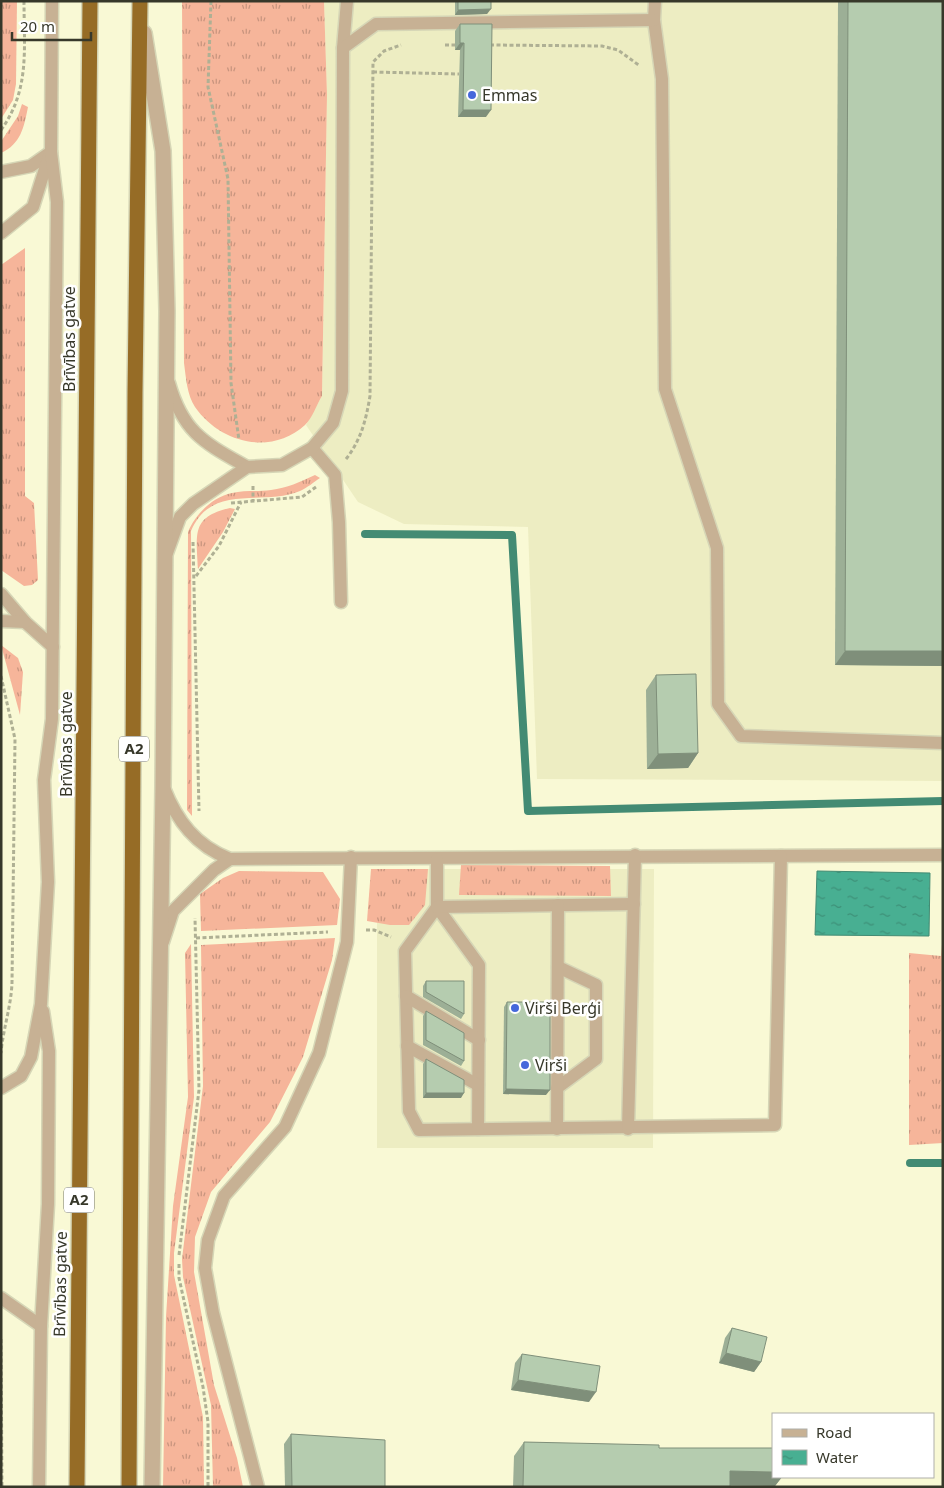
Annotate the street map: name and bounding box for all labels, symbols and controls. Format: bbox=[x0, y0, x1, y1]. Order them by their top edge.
scale bar bbox=[12, 10, 91, 42]
text: 20 m bbox=[20, 16, 55, 36]
place label: Emmas bbox=[482, 84, 537, 106]
marker: Emmas bbox=[466, 89, 478, 101]
street label: Brīvības gatve bbox=[58, 286, 80, 392]
street label: Brīvības gatve bbox=[55, 691, 77, 797]
road number: A2 bbox=[119, 736, 149, 762]
place label: Virši Berģi bbox=[525, 997, 601, 1019]
marker: Virši Berģi bbox=[509, 1002, 521, 1014]
place label: Virši bbox=[535, 1054, 567, 1076]
marker: Virši bbox=[519, 1059, 531, 1071]
road number: A2 bbox=[64, 1188, 94, 1212]
street label: Brīvības gatve bbox=[48, 1231, 72, 1337]
legend bbox=[772, 1413, 934, 1478]
text: Road bbox=[816, 1422, 852, 1442]
text: Water bbox=[816, 1447, 858, 1467]

